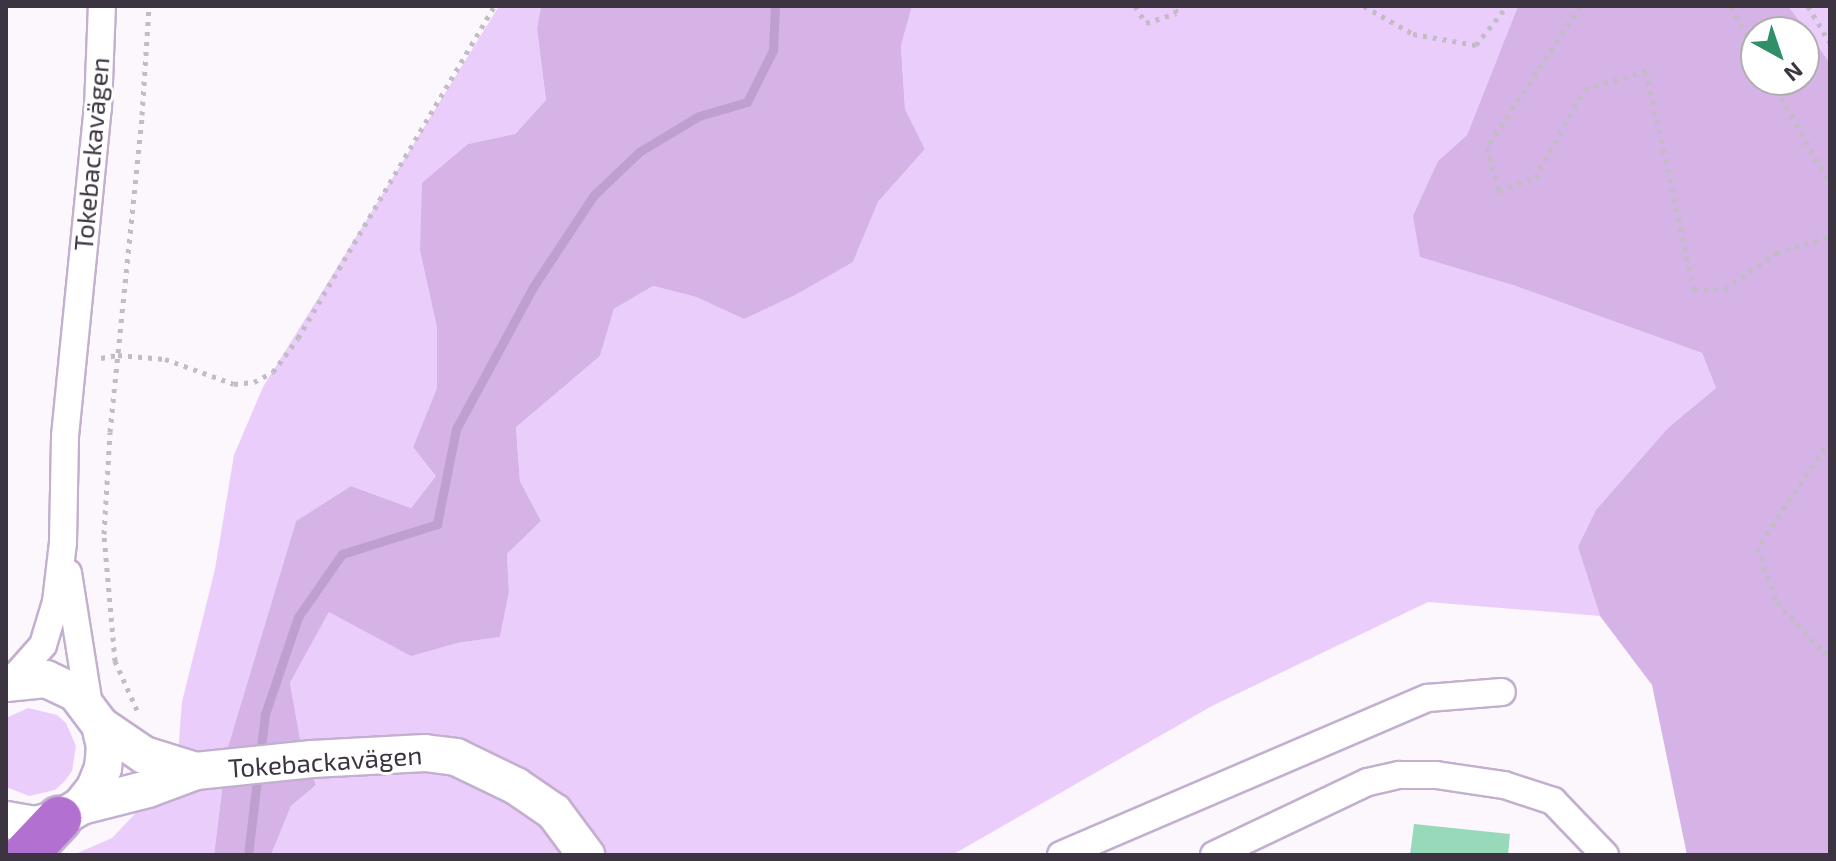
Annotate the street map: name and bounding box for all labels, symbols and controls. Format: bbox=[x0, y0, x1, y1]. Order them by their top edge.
north arrow bbox=[1740, 16, 1820, 96]
street label: Tokebackavägen bbox=[67, 56, 115, 252]
text: N bbox=[1780, 58, 1809, 88]
street label: Tokebackavägen bbox=[227, 739, 423, 783]

